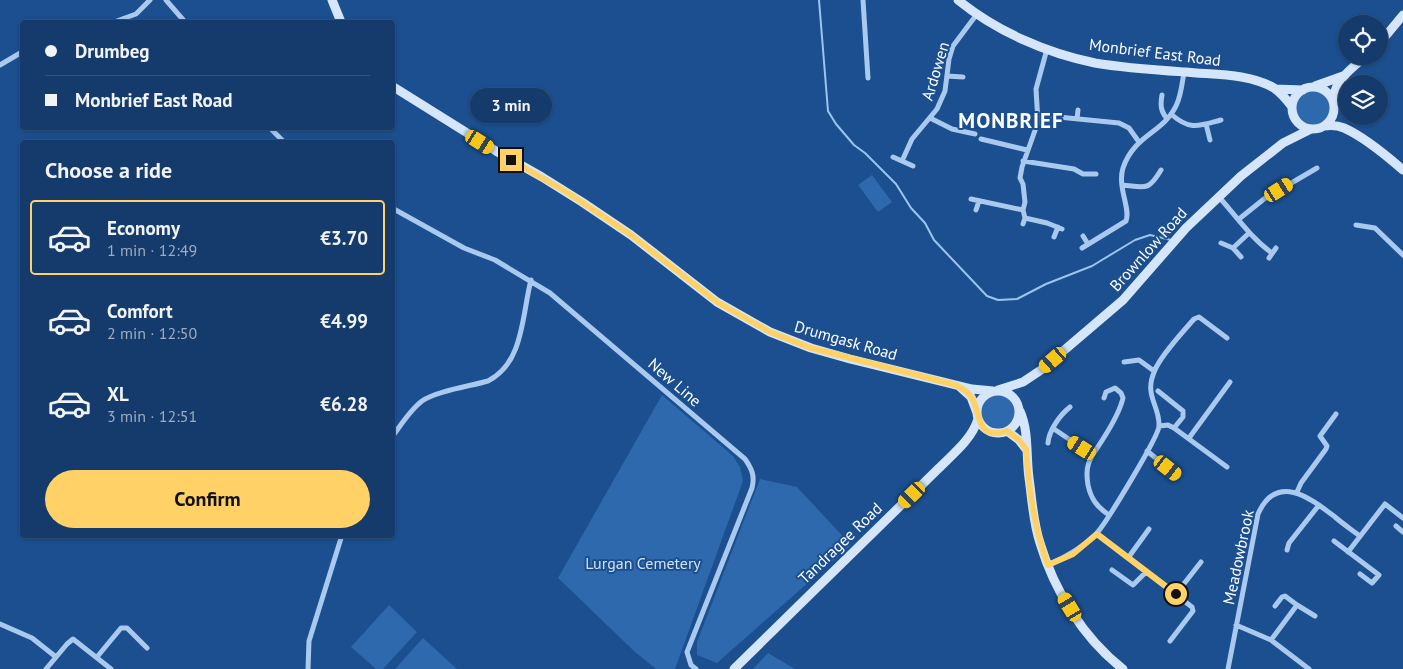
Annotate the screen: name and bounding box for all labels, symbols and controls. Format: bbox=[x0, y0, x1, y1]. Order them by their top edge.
map controls bbox=[1338, 15, 1388, 125]
button: locate bbox=[1338, 15, 1388, 65]
street label: Monbrief East Road bbox=[1088, 34, 1222, 70]
text: Drumbeg bbox=[75, 39, 149, 63]
street label: Ardowen bbox=[917, 39, 953, 103]
button: layers bbox=[1338, 75, 1388, 125]
text: Monbrief East Road bbox=[75, 88, 232, 112]
callout: 3 min bbox=[470, 88, 552, 122]
text: 3 min bbox=[491, 95, 531, 115]
district label: MONBRIEF bbox=[958, 107, 1064, 134]
car bbox=[463, 128, 496, 156]
route end bbox=[500, 149, 522, 171]
text: Choose a ride bbox=[45, 156, 172, 184]
car bbox=[1262, 176, 1295, 204]
street label: Brownlow Road bbox=[1105, 203, 1191, 295]
icon: car bbox=[47, 215, 92, 260]
text: Economy bbox=[107, 216, 180, 240]
text: €3.70 bbox=[320, 226, 368, 250]
text: 1 min · 12:49 bbox=[107, 240, 197, 260]
icon: car bbox=[47, 298, 92, 343]
text: Comfort bbox=[107, 299, 173, 323]
text: €4.99 bbox=[320, 309, 368, 333]
street label: Drumgask Road bbox=[792, 316, 900, 364]
text: 2 min · 12:50 bbox=[107, 323, 197, 343]
car bbox=[1036, 344, 1069, 376]
street label: New Line bbox=[644, 354, 706, 410]
icon: car bbox=[47, 381, 92, 426]
text: XL bbox=[107, 382, 129, 406]
text: €6.28 bbox=[320, 392, 368, 416]
text: 3 min · 12:51 bbox=[107, 406, 197, 426]
car bbox=[1065, 434, 1098, 462]
car bbox=[1151, 453, 1184, 483]
button: Confirm bbox=[45, 470, 370, 528]
car bbox=[895, 479, 928, 511]
street label: Tandragee Road bbox=[794, 498, 886, 588]
street label: Meadowbrook bbox=[1218, 507, 1258, 606]
park label: Lurgan Cemetery bbox=[585, 553, 701, 573]
route start bbox=[1165, 583, 1187, 605]
car bbox=[1055, 590, 1084, 624]

